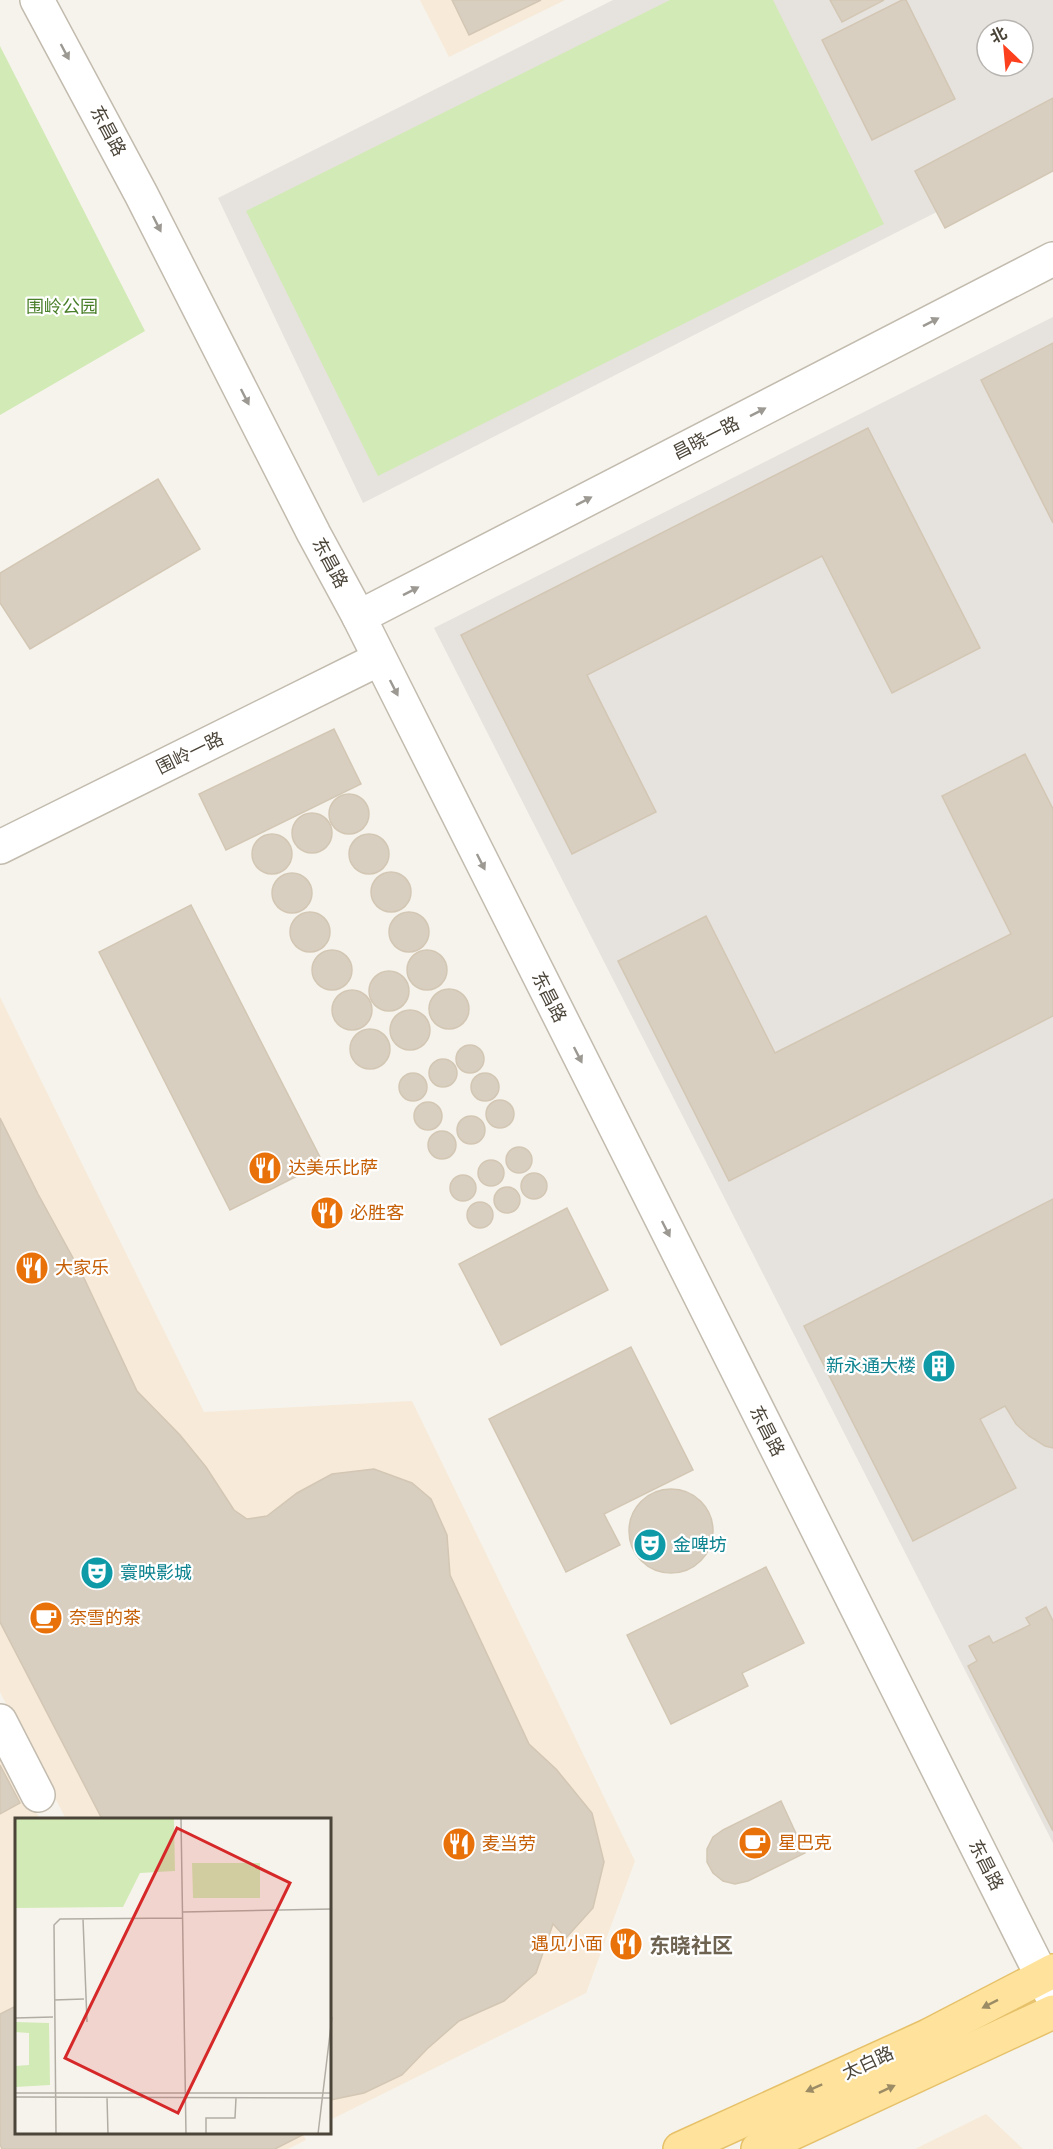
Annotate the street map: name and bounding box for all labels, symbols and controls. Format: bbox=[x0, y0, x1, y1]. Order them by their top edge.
north arrow bbox=[975, 18, 1035, 78]
text: 北 bbox=[987, 23, 1010, 47]
one-way arrow bbox=[60, 43, 70, 60]
street label: 东昌路 bbox=[86, 102, 130, 160]
one-way arrow bbox=[152, 215, 161, 232]
park label: 围岭公园 bbox=[26, 296, 98, 318]
one-way arrow bbox=[922, 317, 939, 327]
one-way arrow bbox=[240, 389, 250, 406]
one-way arrow bbox=[749, 407, 766, 416]
street label: 昌晓一路 bbox=[669, 412, 743, 464]
one-way arrow bbox=[576, 496, 593, 506]
street label: 东昌路 bbox=[308, 534, 352, 592]
one-way arrow bbox=[402, 586, 420, 596]
one-way arrow bbox=[389, 680, 399, 697]
street label: 围岭一路 bbox=[153, 727, 227, 779]
one-way arrow bbox=[477, 854, 486, 871]
street label: 东昌路 bbox=[527, 968, 571, 1026]
one-way arrow bbox=[574, 1047, 583, 1064]
restaurant icon: 达美乐比萨 bbox=[247, 1150, 283, 1186]
place label: 达美乐比萨 bbox=[288, 1157, 378, 1179]
restaurant icon: 必胜客 bbox=[309, 1195, 345, 1231]
place label: 必胜客 bbox=[350, 1202, 404, 1224]
one-way arrow bbox=[661, 1221, 671, 1238]
restaurant icon: 大家乐 bbox=[14, 1250, 50, 1286]
place label: 大家乐 bbox=[55, 1257, 109, 1279]
building icon: 新永通大楼 bbox=[921, 1348, 957, 1384]
place label: 新永通大楼 bbox=[826, 1355, 916, 1377]
street label: 东昌路 bbox=[745, 1402, 789, 1460]
theatre icon: 金啤坊 bbox=[632, 1527, 668, 1563]
place label: 金啤坊 bbox=[673, 1534, 727, 1556]
theatre icon: 寰映影城 bbox=[79, 1555, 115, 1591]
place label: 寰映影城 bbox=[120, 1562, 192, 1584]
cafe icon: 奈雪的茶 bbox=[28, 1600, 64, 1636]
place label: 奈雪的茶 bbox=[69, 1607, 141, 1629]
inset map bbox=[15, 1818, 332, 2134]
cafe icon: 星巴克 bbox=[737, 1825, 773, 1861]
restaurant icon: 麦当劳 bbox=[441, 1826, 477, 1862]
place label: 星巴克 bbox=[778, 1832, 832, 1854]
place label: 麦当劳 bbox=[482, 1833, 536, 1855]
street label: 东昌路 bbox=[964, 1836, 1008, 1894]
restaurant icon: 遇见小面 bbox=[608, 1926, 644, 1962]
place label: 遇见小面 bbox=[531, 1933, 603, 1955]
district label: 东晓社区 bbox=[649, 1933, 733, 1958]
one-way arrow bbox=[981, 1998, 999, 2008]
street label: 太白路 bbox=[839, 2042, 897, 2084]
one-way arrow bbox=[806, 2083, 823, 2092]
one-way arrow bbox=[879, 2085, 896, 2094]

